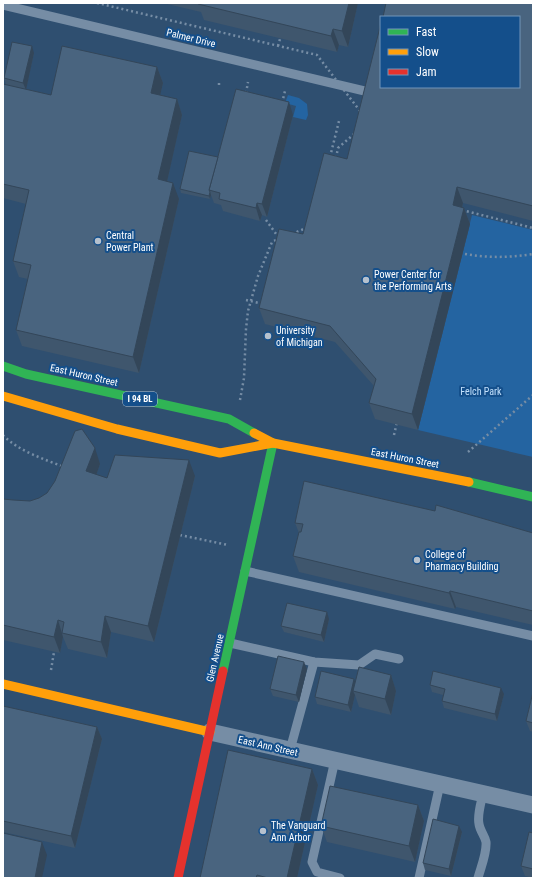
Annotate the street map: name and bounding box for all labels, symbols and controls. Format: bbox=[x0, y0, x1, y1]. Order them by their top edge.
legend bbox=[380, 16, 520, 88]
text: Fast bbox=[416, 25, 437, 39]
street label: Palmer Drive bbox=[165, 27, 217, 49]
text: Slow bbox=[416, 45, 439, 59]
text: Jam bbox=[416, 65, 437, 79]
place label: Central Power Plant bbox=[106, 230, 153, 253]
marker: Central Power Plant bbox=[93, 236, 103, 246]
place label: Power Center for the Performing Arts bbox=[374, 269, 452, 292]
marker: Power Center for the Performing Arts bbox=[361, 275, 371, 285]
place label: University of Michigan bbox=[276, 325, 323, 348]
marker: University of Michigan bbox=[263, 331, 273, 341]
street label: East Huron Street bbox=[49, 362, 119, 388]
park label: Felch Park bbox=[460, 386, 502, 397]
road number: I 94 BL bbox=[123, 392, 157, 406]
street label: East Huron Street bbox=[370, 446, 440, 470]
place label: College of Pharmacy Building bbox=[425, 549, 499, 572]
marker: College of Pharmacy Building bbox=[412, 555, 422, 565]
street label: Glen Avenue bbox=[204, 633, 226, 683]
street label: East Ann Street bbox=[237, 734, 299, 758]
place label: The Vanguard Ann Arbor bbox=[271, 820, 326, 843]
marker: The Vanguard Ann Arbor bbox=[258, 826, 268, 836]

